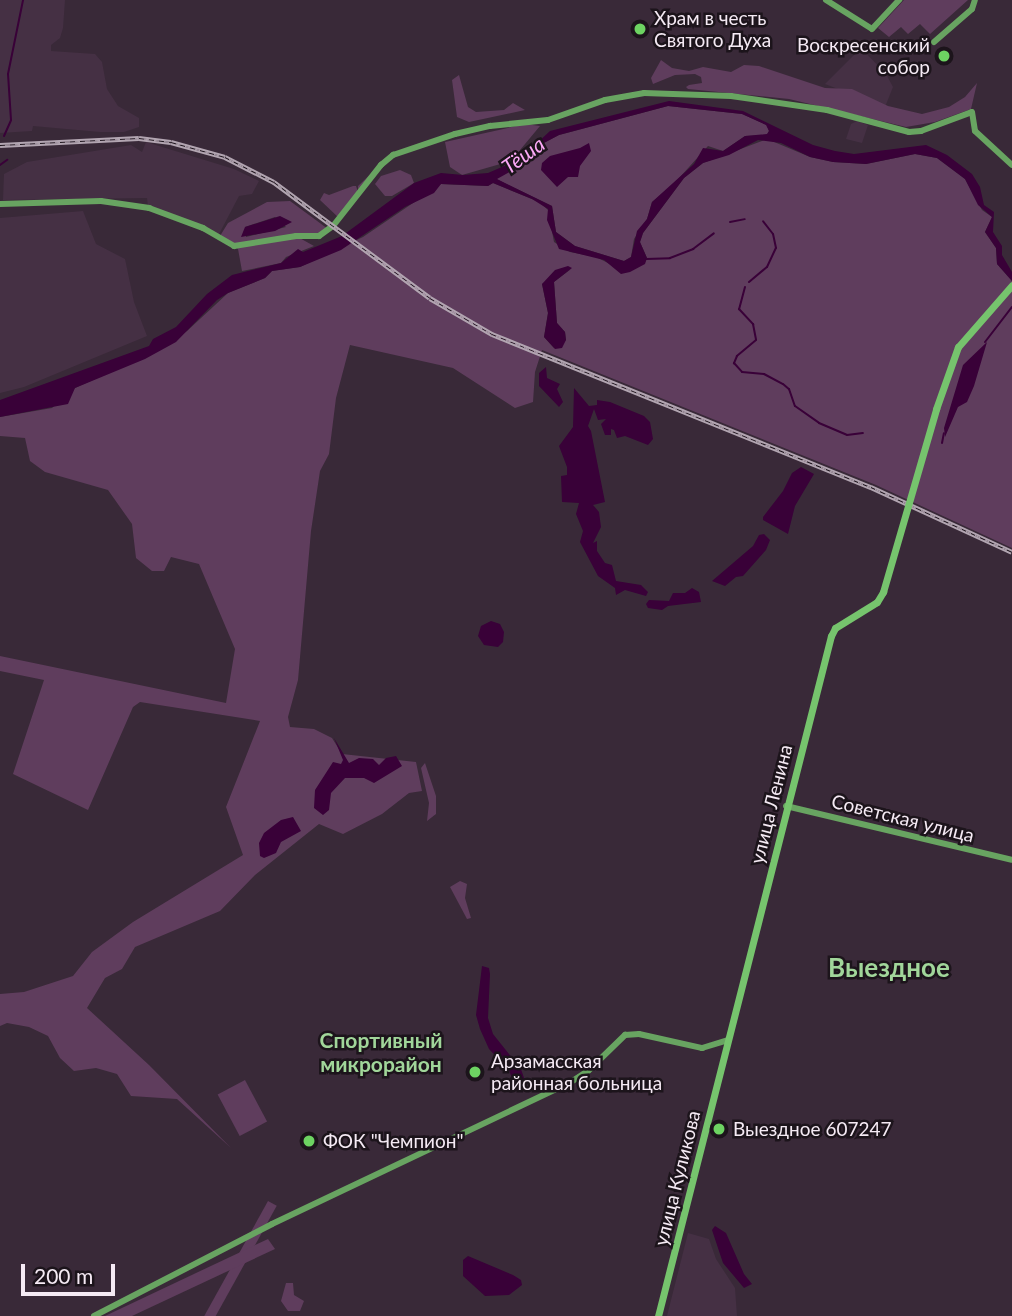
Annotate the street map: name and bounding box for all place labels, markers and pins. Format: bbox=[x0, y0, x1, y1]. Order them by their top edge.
place label: Храм в честь Святого Духа bbox=[654, 7, 771, 51]
marker: Храм в честь Святого Духа bbox=[632, 21, 648, 37]
place label: Воскресенский собор bbox=[797, 34, 930, 78]
marker: Воскресенский собор bbox=[936, 48, 952, 64]
place label: Арзамасская районная больница bbox=[491, 1050, 662, 1094]
marker: Арзамасская районная больница bbox=[465, 1062, 485, 1082]
place label: Выездное 607247 bbox=[733, 1118, 891, 1140]
marker: Выездное 607247 bbox=[711, 1121, 727, 1137]
place label: ФОК "Чемпион" bbox=[323, 1130, 464, 1152]
marker: ФОК "Чемпион" bbox=[301, 1133, 317, 1149]

